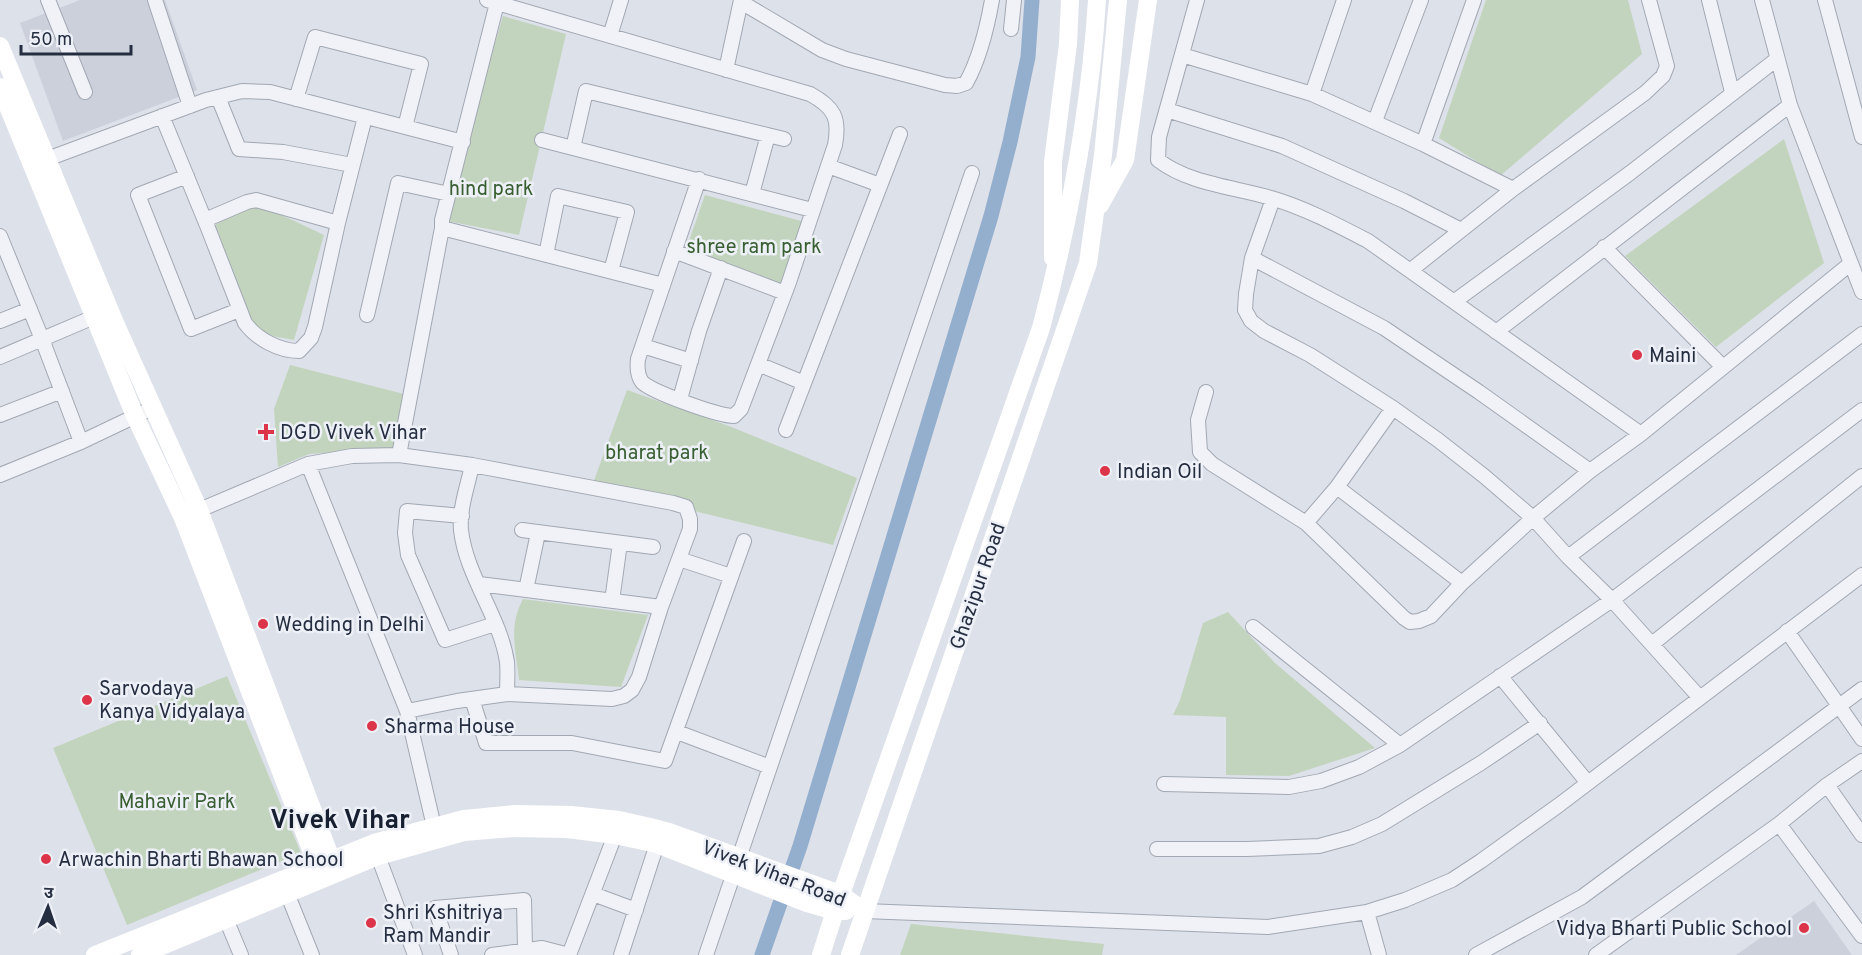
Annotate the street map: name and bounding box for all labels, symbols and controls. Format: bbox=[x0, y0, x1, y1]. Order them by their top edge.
scale bar bbox=[21, 18, 130, 56]
text: 50 m bbox=[30, 29, 72, 52]
park label: hind park bbox=[449, 177, 533, 203]
park label: shree ram park bbox=[686, 235, 822, 261]
place label: Maini bbox=[1649, 344, 1696, 370]
marker: Maini bbox=[1630, 348, 1644, 362]
place label: DGD Vivek Vihar bbox=[280, 421, 427, 447]
marker: DGD Vivek Vihar bbox=[257, 423, 275, 441]
park label: bharat park bbox=[605, 441, 709, 467]
place label: Indian Oil bbox=[1117, 460, 1202, 486]
marker: Indian Oil bbox=[1098, 464, 1112, 478]
street label: Ghazipur Road bbox=[945, 520, 1013, 653]
place label: Wedding in Delhi bbox=[275, 613, 424, 639]
marker: Wedding in Delhi bbox=[256, 617, 270, 631]
place label: Sarvodaya Kanya Vidyalaya bbox=[99, 677, 245, 726]
marker: Sarvodaya Kanya Vidyalaya bbox=[80, 693, 94, 707]
place label: Sharma House bbox=[384, 715, 514, 741]
marker: Sharma House bbox=[365, 719, 379, 733]
park label: Mahavir Park bbox=[119, 790, 235, 816]
district label: Vivek Vihar bbox=[270, 805, 410, 838]
street label: Vivek Vihar Road bbox=[697, 835, 849, 914]
place label: Arwachin Bharti Bhawan School bbox=[58, 848, 344, 874]
marker: Arwachin Bharti Bhawan School bbox=[39, 852, 53, 866]
north arrow bbox=[18, 877, 78, 937]
text: उ bbox=[43, 884, 54, 904]
place label: Shri Kshitriya Ram Mandir bbox=[383, 901, 503, 950]
marker: Shri Kshitriya Ram Mandir bbox=[364, 916, 378, 930]
place label: Vidya Bharti Public School bbox=[1556, 917, 1792, 943]
marker: Vidya Bharti Public School bbox=[1797, 921, 1811, 935]

